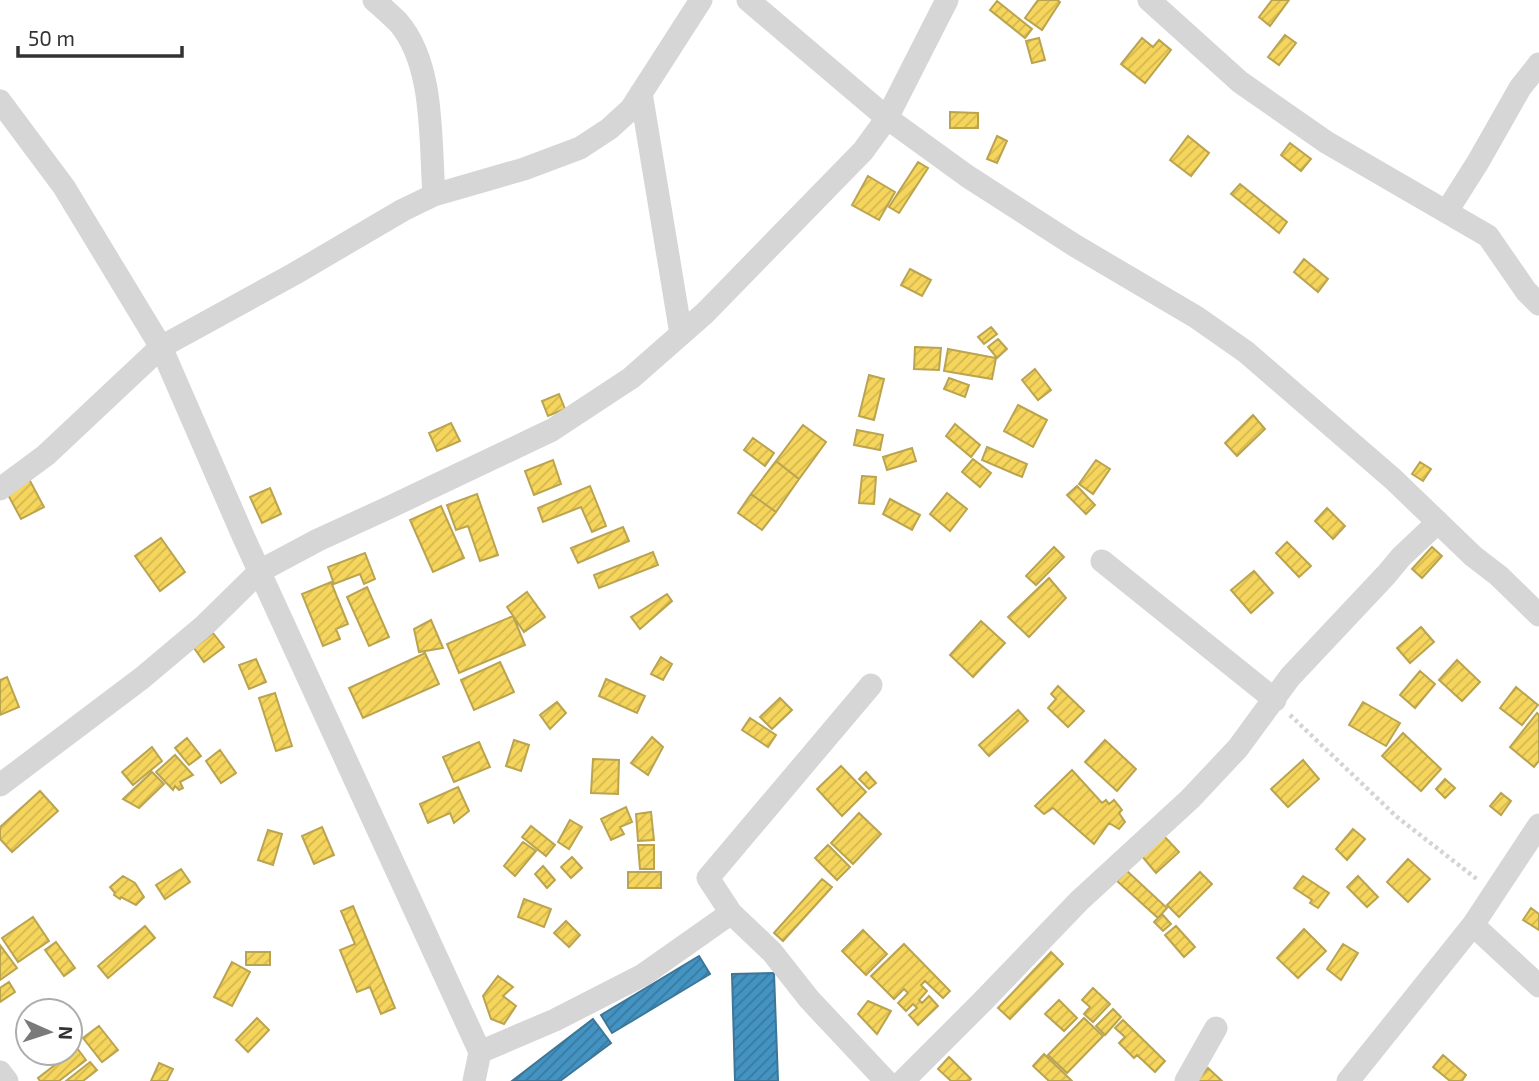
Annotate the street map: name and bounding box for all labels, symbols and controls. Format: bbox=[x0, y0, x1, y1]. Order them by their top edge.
scale bar bbox=[18, 14, 182, 58]
text: 50 m bbox=[28, 25, 75, 50]
north arrow bbox=[14, 997, 84, 1067]
text: N bbox=[55, 1025, 78, 1040]

